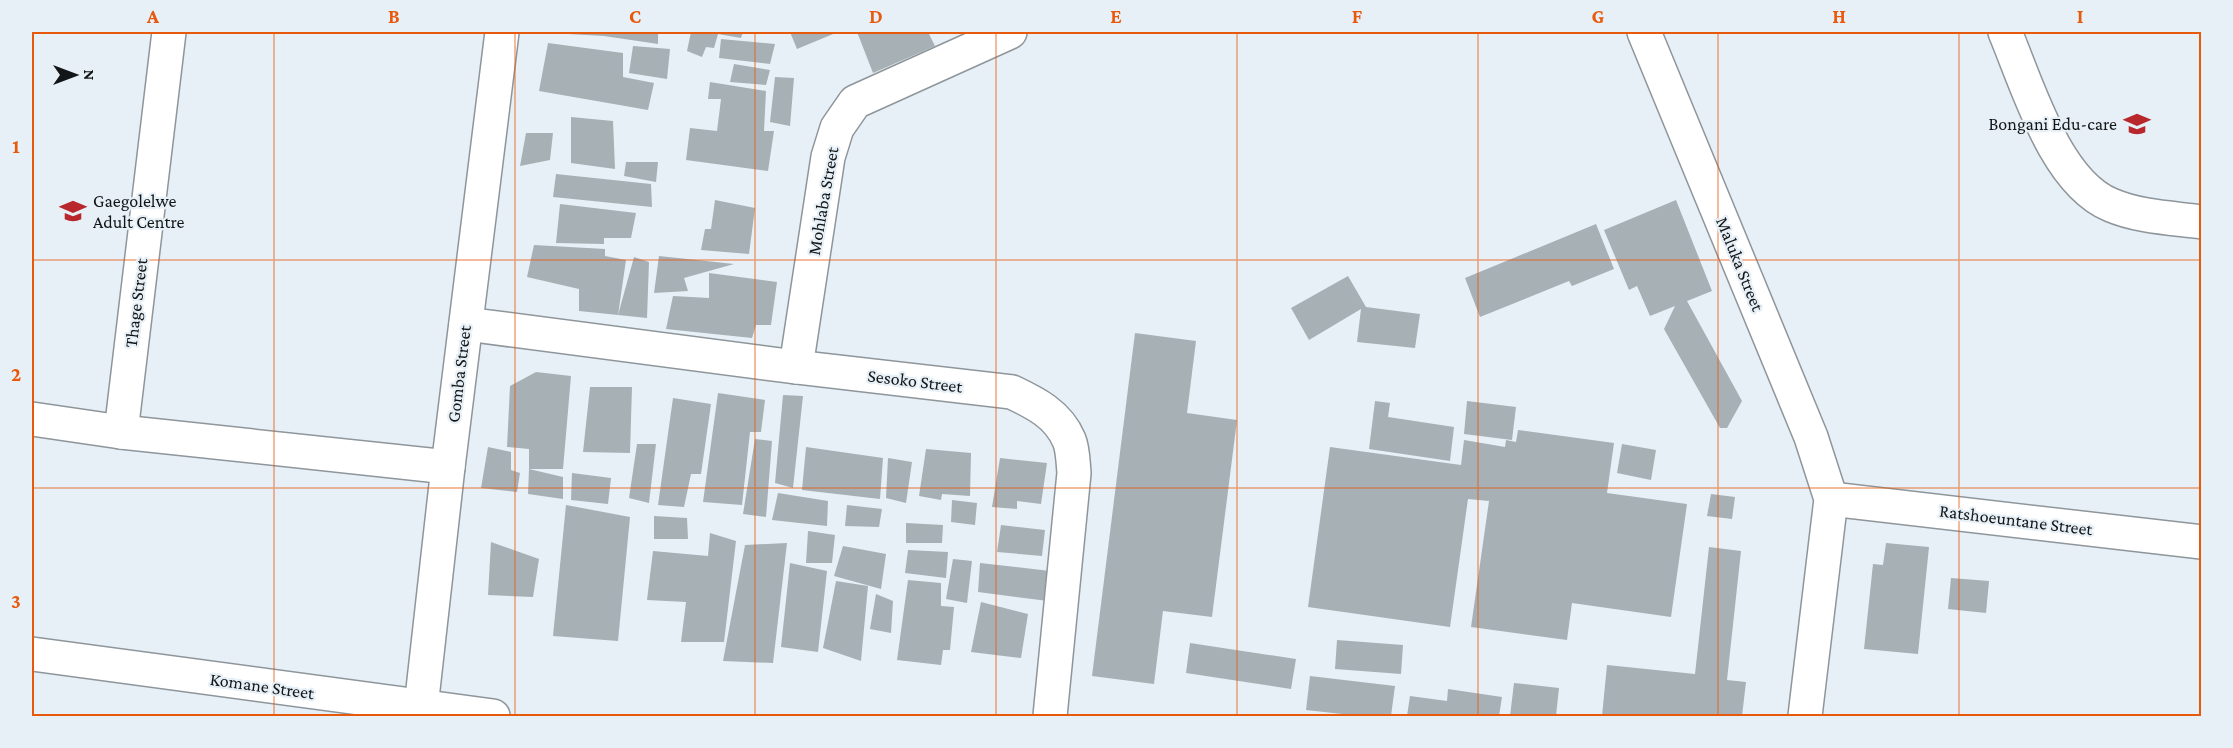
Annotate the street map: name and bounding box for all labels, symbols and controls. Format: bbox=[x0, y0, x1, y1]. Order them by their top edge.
text: A bbox=[146, 5, 160, 27]
text: B bbox=[388, 5, 400, 27]
text: C bbox=[629, 5, 641, 27]
text: D bbox=[869, 5, 883, 27]
text: E bbox=[1110, 5, 1122, 27]
text: F bbox=[1352, 5, 1363, 27]
text: G bbox=[1592, 5, 1605, 27]
text: H bbox=[1832, 5, 1846, 27]
text: I bbox=[2077, 5, 2084, 27]
north arrow bbox=[45, 45, 105, 105]
text: N bbox=[81, 70, 98, 81]
school or university icon: Bongani Edu-care bbox=[2122, 109, 2152, 139]
place label: Bongani Edu-care bbox=[1989, 114, 2117, 134]
text: 1 bbox=[12, 135, 20, 157]
street label: Mohlaba Street bbox=[804, 144, 843, 257]
place label: Gaegolelwe Adult Centre bbox=[93, 191, 184, 232]
school or university icon: Gaegolelwe Adult Centre bbox=[58, 196, 88, 226]
street label: Maluka Street bbox=[1712, 214, 1768, 315]
street label: Thage Street bbox=[121, 256, 152, 349]
street label: Gomba Street bbox=[443, 323, 475, 424]
text: 2 bbox=[11, 363, 21, 385]
street label: Sesoko Street bbox=[866, 365, 965, 397]
street label: Ratshoeuntane Street bbox=[1938, 501, 2095, 539]
text: 3 bbox=[11, 590, 21, 612]
street label: Komane Street bbox=[209, 669, 316, 703]

